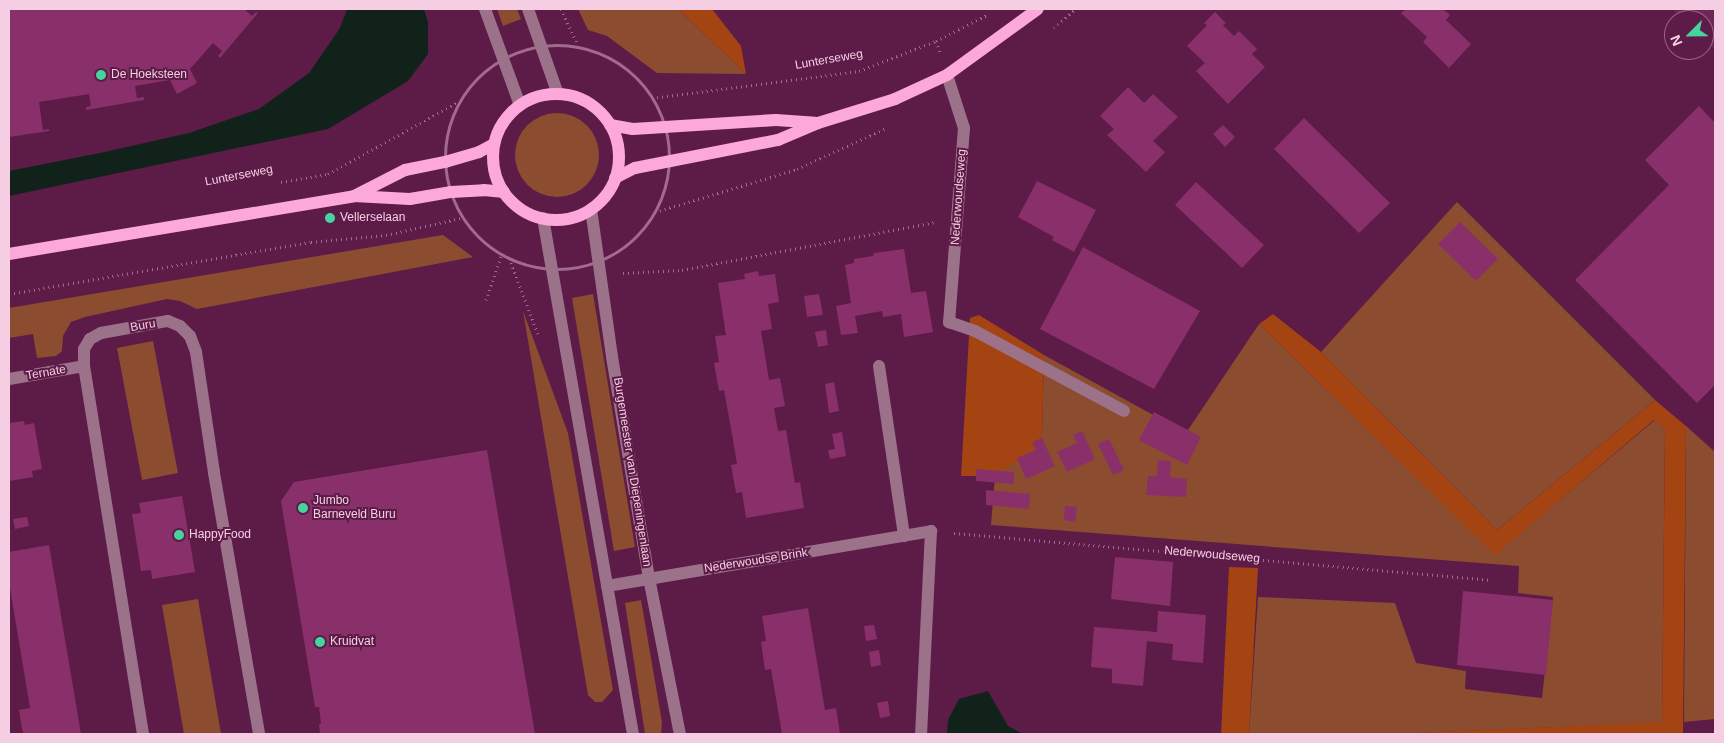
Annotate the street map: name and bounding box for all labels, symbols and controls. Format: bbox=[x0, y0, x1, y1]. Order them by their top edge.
north arrow bbox=[1664, 10, 1714, 60]
text: N bbox=[1667, 33, 1685, 48]
street label: Lunterseweg bbox=[794, 47, 864, 73]
place label: De Hoeksteen bbox=[111, 68, 187, 82]
marker: De Hoeksteen bbox=[95, 69, 107, 81]
street label: Nederwoudseweg bbox=[948, 149, 970, 245]
street label: Lunterseweg bbox=[204, 162, 274, 190]
place label: Vellerselaan bbox=[340, 211, 405, 225]
marker: Vellerselaan bbox=[324, 212, 336, 224]
street label: Buru bbox=[129, 317, 157, 335]
street label: Ternate bbox=[25, 362, 67, 384]
street label: Burgemeester van Diepeningenlaan bbox=[610, 376, 654, 568]
place label: Jumbo Barneveld Buru bbox=[313, 494, 396, 522]
marker: Jumbo Barneveld Buru bbox=[297, 502, 309, 514]
place label: HappyFood bbox=[189, 528, 251, 542]
marker: HappyFood bbox=[173, 529, 185, 541]
street label: Nederwoudseweg bbox=[1164, 544, 1260, 566]
street label: Nederwoudse Brink bbox=[703, 546, 809, 576]
place label: Kruidvat bbox=[330, 635, 374, 649]
marker: Kruidvat bbox=[314, 636, 326, 648]

